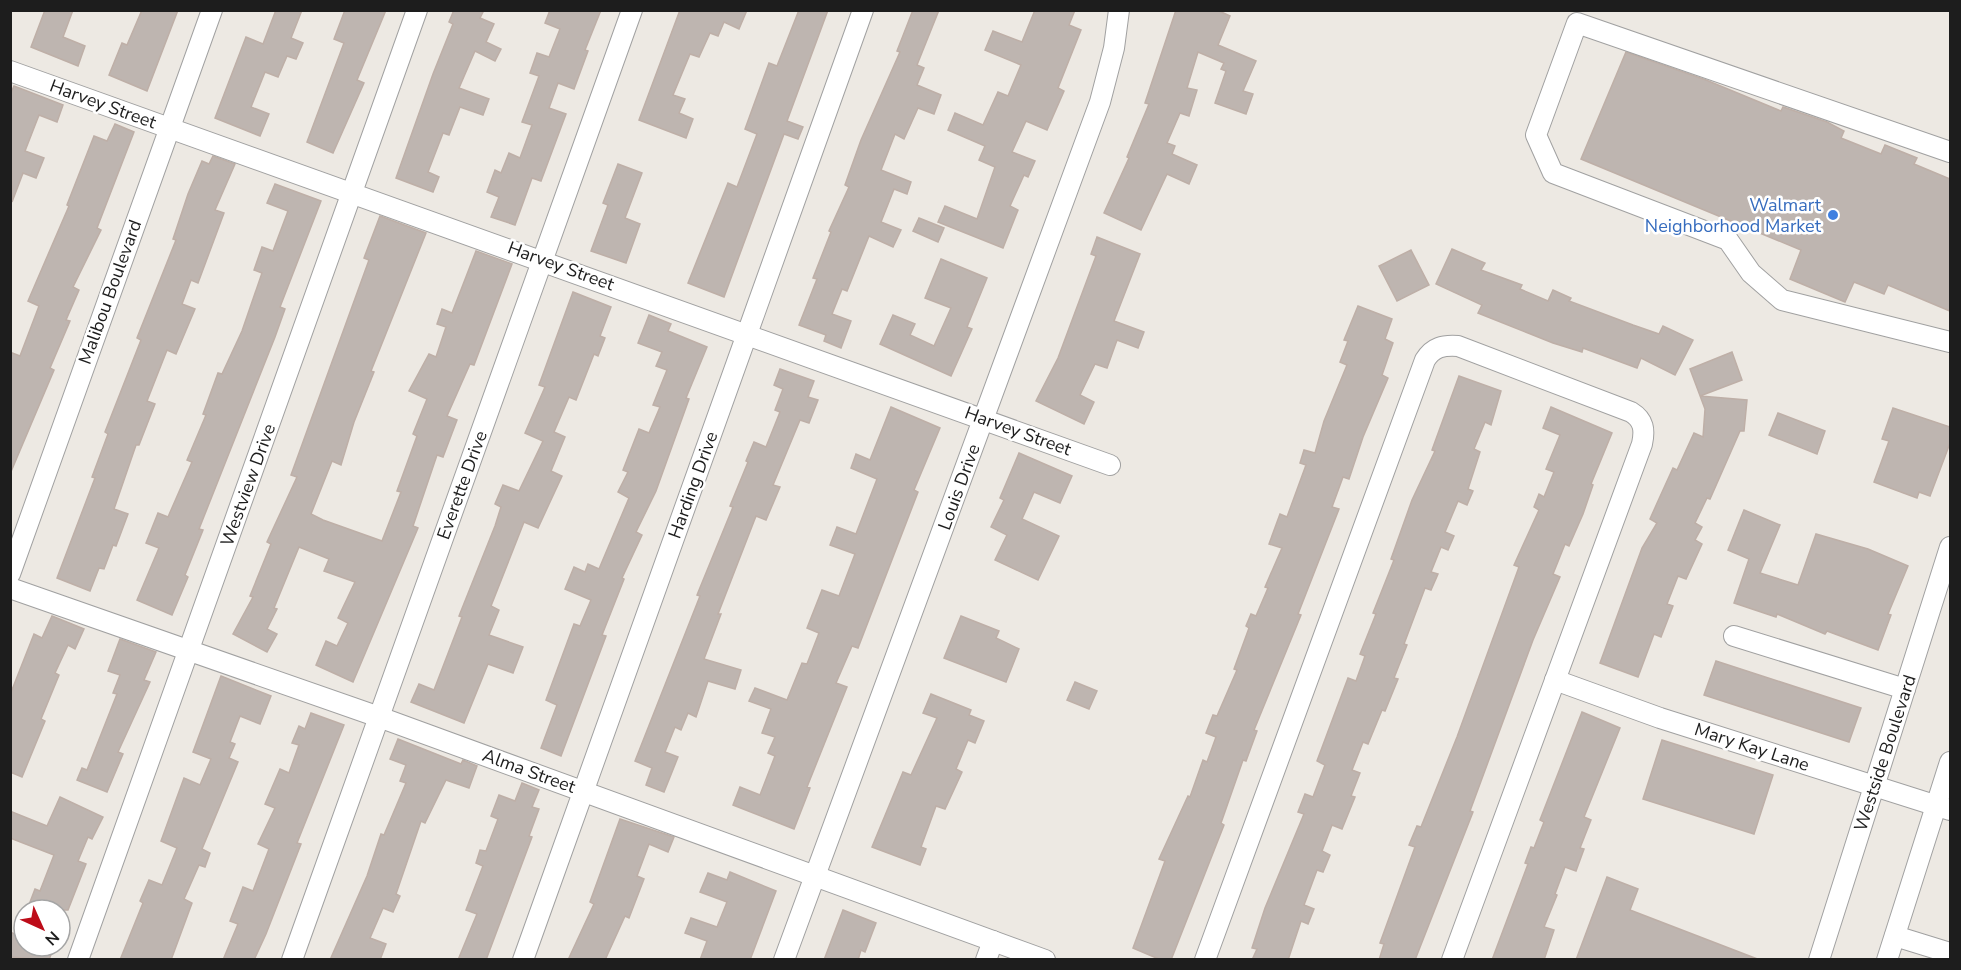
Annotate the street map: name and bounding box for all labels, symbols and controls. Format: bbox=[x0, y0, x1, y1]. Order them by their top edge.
street label: Harvey Street bbox=[46, 74, 160, 135]
place label: Walmart Neighborhood Market bbox=[1645, 193, 1822, 238]
marker: Walmart Neighborhood Market bbox=[1826, 208, 1840, 222]
street label: Malibou Boulevard bbox=[73, 216, 147, 368]
street label: Harvey Street bbox=[504, 236, 618, 297]
street label: Harvey Street bbox=[961, 401, 1075, 462]
street label: Westview Drive bbox=[215, 420, 281, 550]
street label: Everette Drive bbox=[431, 427, 493, 543]
street label: Harding Drive bbox=[663, 428, 723, 542]
street label: Louis Drive bbox=[932, 441, 986, 533]
street label: Westside Boulevard bbox=[1848, 672, 1922, 834]
street label: Mary Kay Lane bbox=[1691, 717, 1813, 777]
street label: Alma Street bbox=[479, 743, 579, 799]
north arrow bbox=[12, 898, 72, 958]
text: N bbox=[40, 926, 64, 950]

